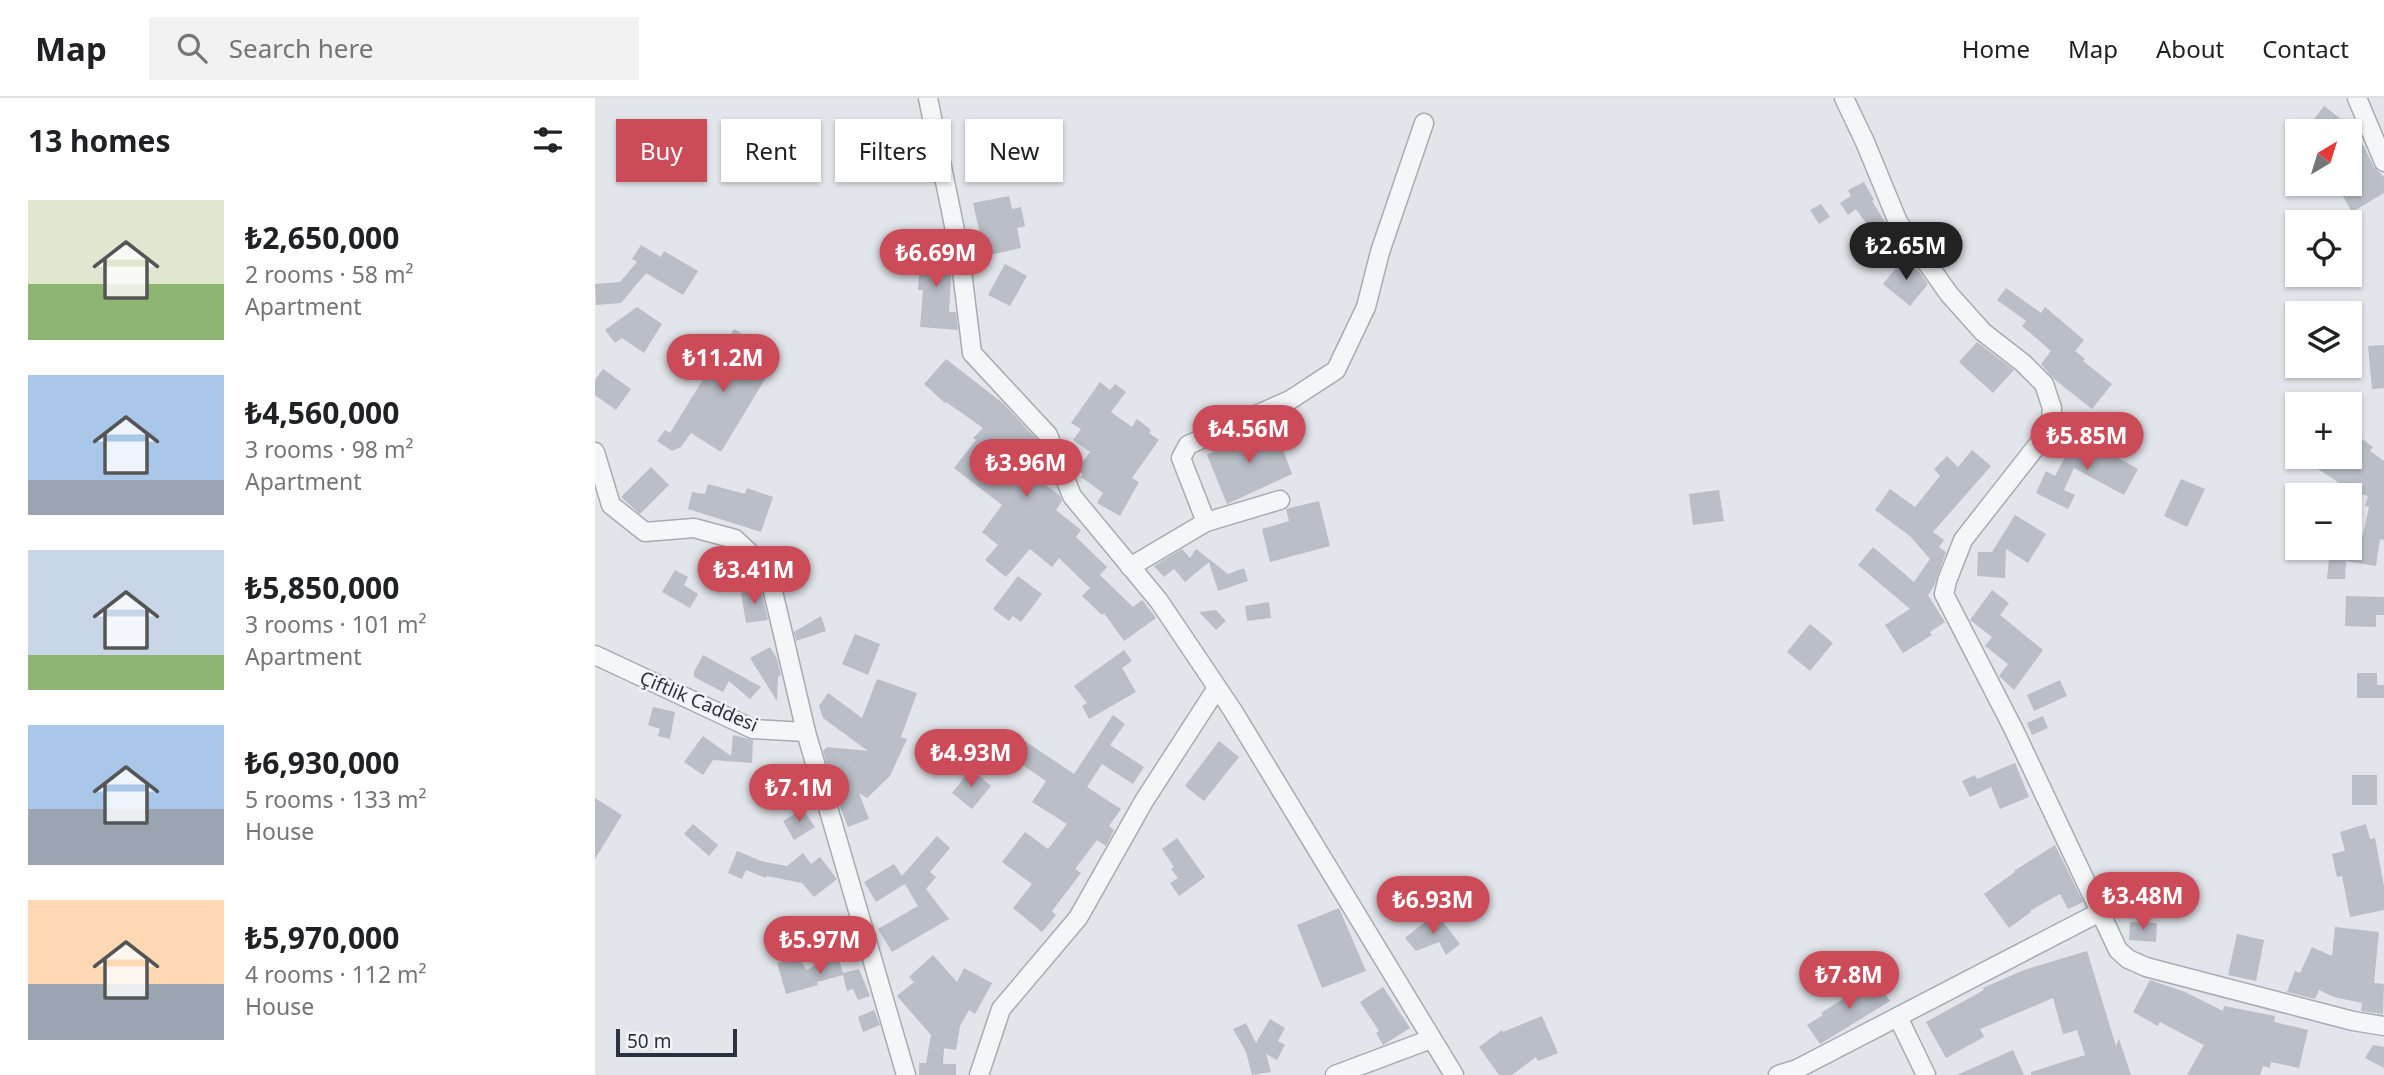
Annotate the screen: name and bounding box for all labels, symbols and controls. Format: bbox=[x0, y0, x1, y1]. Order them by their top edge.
search box bbox=[149, 17, 639, 80]
text: Map bbox=[35, 26, 107, 71]
icon: search bbox=[173, 29, 211, 67]
text: Search here bbox=[229, 30, 373, 66]
text: Home bbox=[1962, 32, 2030, 65]
text: Map bbox=[2068, 32, 2118, 65]
text: About bbox=[2156, 32, 2224, 65]
text: Contact bbox=[2262, 32, 2349, 65]
chip: Buy bbox=[616, 119, 707, 182]
chip: Rent bbox=[721, 119, 821, 182]
chip: Filters bbox=[835, 119, 951, 182]
chip: New bbox=[965, 119, 1063, 182]
north arrow bbox=[2285, 119, 2363, 196]
map controls bbox=[2285, 119, 2362, 560]
text: 13 homes bbox=[28, 120, 171, 161]
icon: filters bbox=[529, 121, 567, 159]
button: locate bbox=[2285, 210, 2362, 287]
text: ₺2,650,000 bbox=[245, 217, 399, 258]
pin: ₺2.65M bbox=[1849, 222, 1963, 282]
icon: home bbox=[84, 228, 168, 312]
text: ₺2.65M bbox=[1866, 229, 1946, 261]
pin: ₺6.69M bbox=[879, 230, 993, 289]
text: ₺6.69M bbox=[896, 236, 976, 268]
text: 2 rooms · 58 m² bbox=[245, 258, 414, 290]
text: Apartment bbox=[245, 290, 362, 322]
button: layers bbox=[2285, 301, 2362, 378]
pin: ₺11.2M bbox=[666, 334, 780, 394]
text: ₺11.2M bbox=[683, 341, 763, 373]
text: ₺4,560,000 bbox=[245, 392, 399, 433]
button: + bbox=[2285, 392, 2362, 469]
icon: home bbox=[84, 403, 168, 487]
pin: ₺4.56M bbox=[1192, 406, 1306, 465]
text: ₺4.56M bbox=[1209, 412, 1289, 444]
pin: ₺5.85M bbox=[2030, 412, 2144, 472]
text: ₺5.85M bbox=[2047, 419, 2127, 451]
text: 3 rooms · 98 m² bbox=[245, 433, 414, 465]
pin: ₺3.96M bbox=[969, 440, 1083, 499]
text: ₺3.96M bbox=[986, 446, 1066, 478]
text: Apartment bbox=[245, 465, 362, 497]
button: − bbox=[2285, 483, 2362, 560]
pin: ₺3.41M bbox=[697, 546, 811, 606]
text: ₺3.41M bbox=[714, 553, 794, 585]
text: ₺5,850,000 bbox=[245, 567, 399, 608]
icon: home bbox=[84, 578, 168, 662]
text: 3 rooms · 101 m² bbox=[245, 608, 427, 640]
text: Apartment bbox=[245, 640, 362, 672]
street label: Çiftlik Caddesi bbox=[636, 664, 762, 738]
pin: ₺4.93M bbox=[914, 730, 1028, 789]
text: ₺4.93M bbox=[931, 736, 1011, 768]
text: ₺6,930,000 bbox=[245, 742, 399, 783]
icon: home bbox=[84, 753, 168, 837]
pin: ₺7.1M bbox=[750, 764, 848, 824]
text: ₺7.1M bbox=[765, 771, 833, 803]
text: 5 rooms · 133 m² bbox=[245, 783, 427, 815]
text: House bbox=[245, 815, 314, 847]
pin: ₺3.48M bbox=[2086, 872, 2200, 932]
pin: ₺6.93M bbox=[1376, 876, 1490, 936]
text: ₺3.48M bbox=[2103, 879, 2183, 911]
text: ₺6.93M bbox=[1393, 883, 1473, 915]
pin: ₺5.97M bbox=[763, 916, 877, 976]
text: ₺5,970,000 bbox=[245, 917, 399, 958]
text: ₺5.97M bbox=[780, 923, 860, 955]
icon: home bbox=[84, 928, 168, 1012]
pin: ₺7.8M bbox=[1800, 951, 1898, 1011]
text: 4 rooms · 112 m² bbox=[245, 958, 427, 990]
text: ₺7.8M bbox=[1815, 958, 1883, 990]
text: House bbox=[245, 990, 314, 1022]
scale bar bbox=[616, 1026, 737, 1058]
text: 50 m bbox=[627, 1028, 671, 1054]

